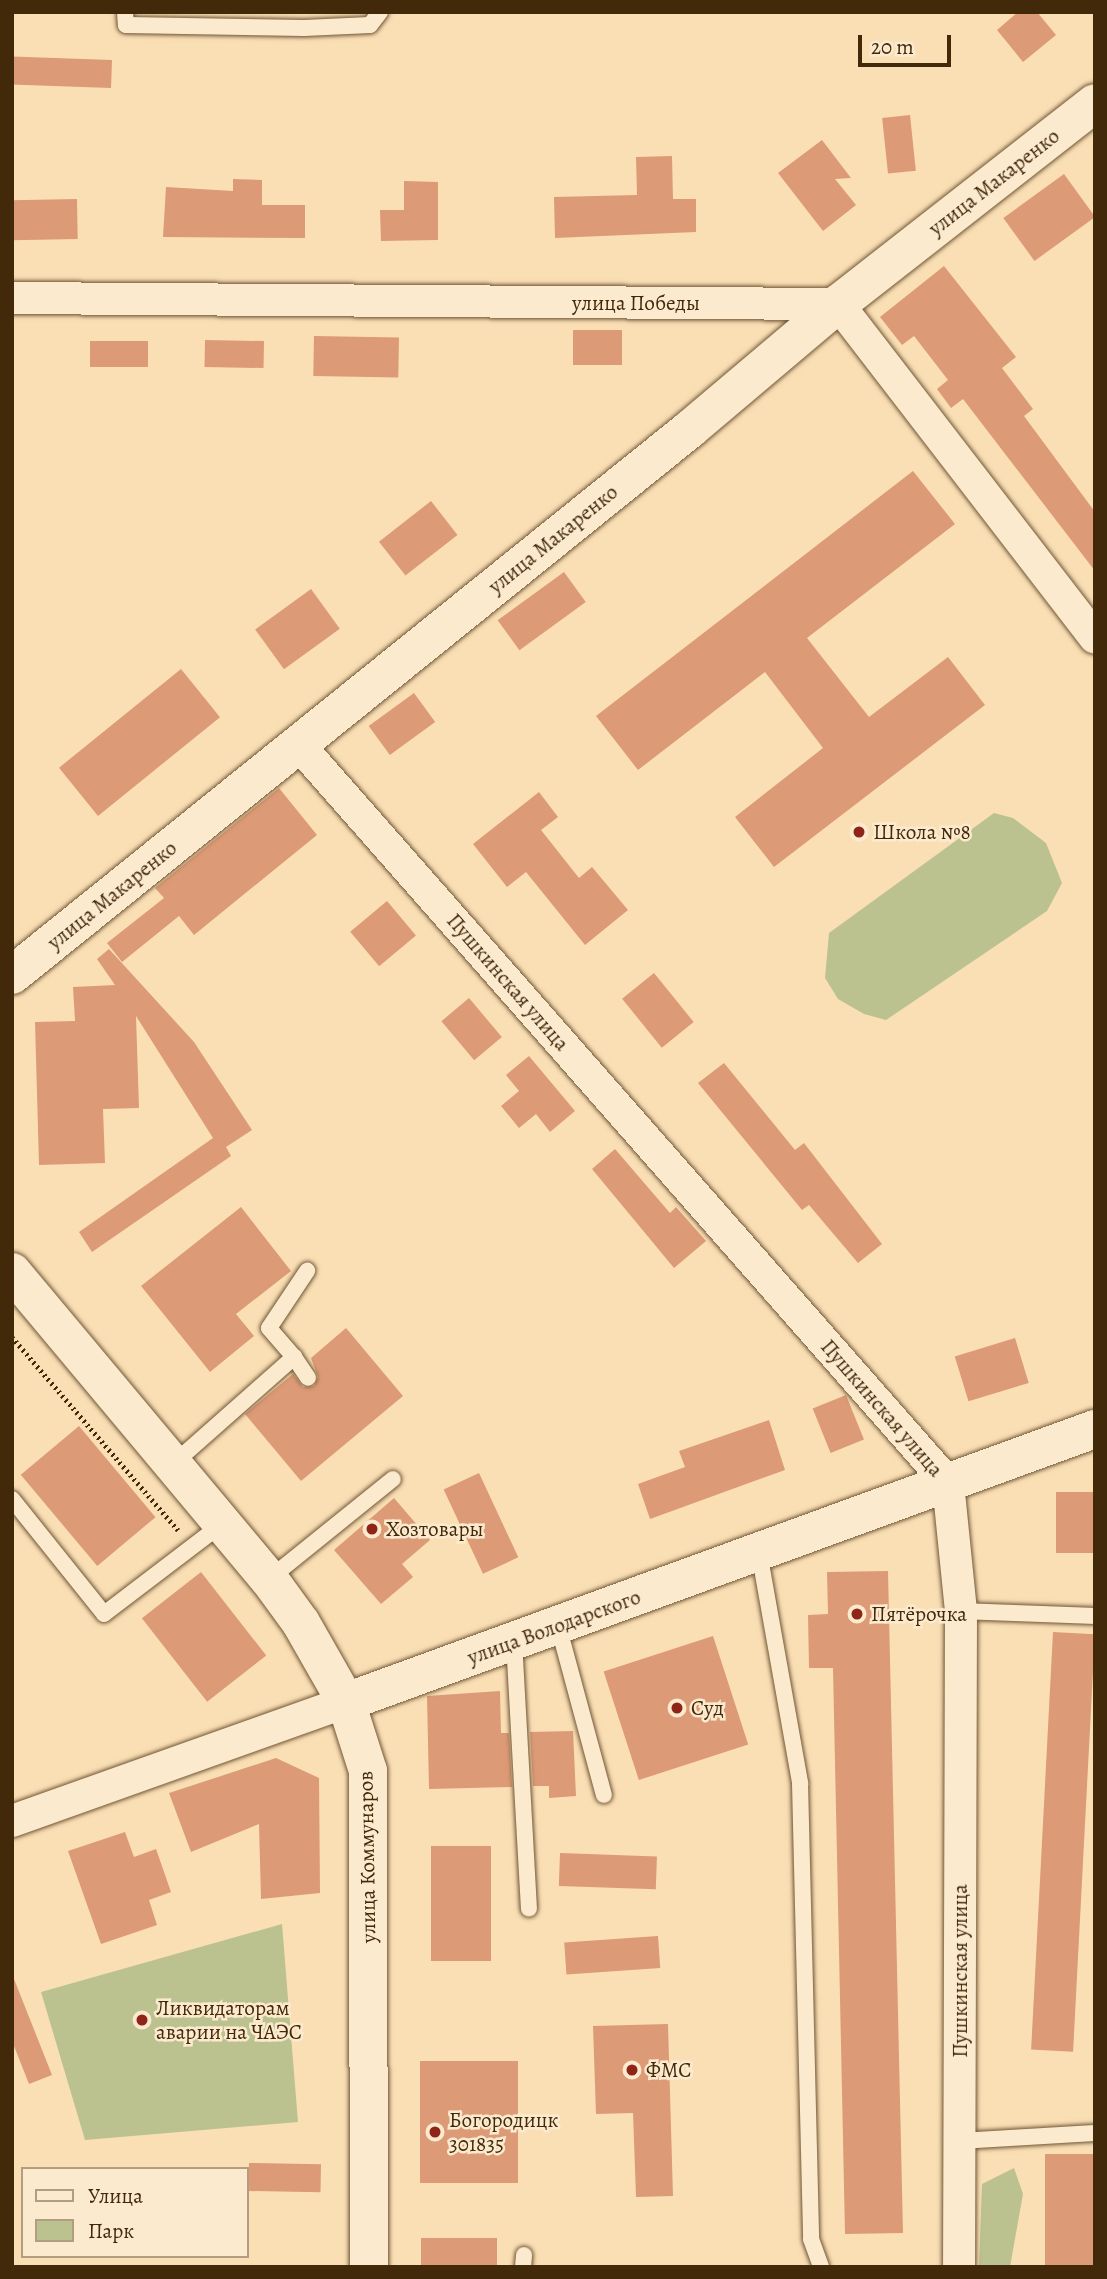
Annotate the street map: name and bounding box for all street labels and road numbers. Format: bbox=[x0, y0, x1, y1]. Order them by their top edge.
street label: улица Макаренко bbox=[924, 123, 1064, 241]
street label: улица Победы bbox=[572, 290, 700, 316]
street label: улица Макаренко bbox=[483, 479, 623, 599]
street label: улица Макаренко bbox=[42, 835, 182, 955]
street label: Пушкинская улица bbox=[442, 908, 574, 1056]
street label: Пушкинская улица bbox=[816, 1334, 948, 1482]
street label: улица Володарского bbox=[464, 1584, 644, 1670]
street label: улица Коммунаров bbox=[353, 1771, 381, 1943]
street label: Пушкинская улица bbox=[947, 1884, 973, 2058]

